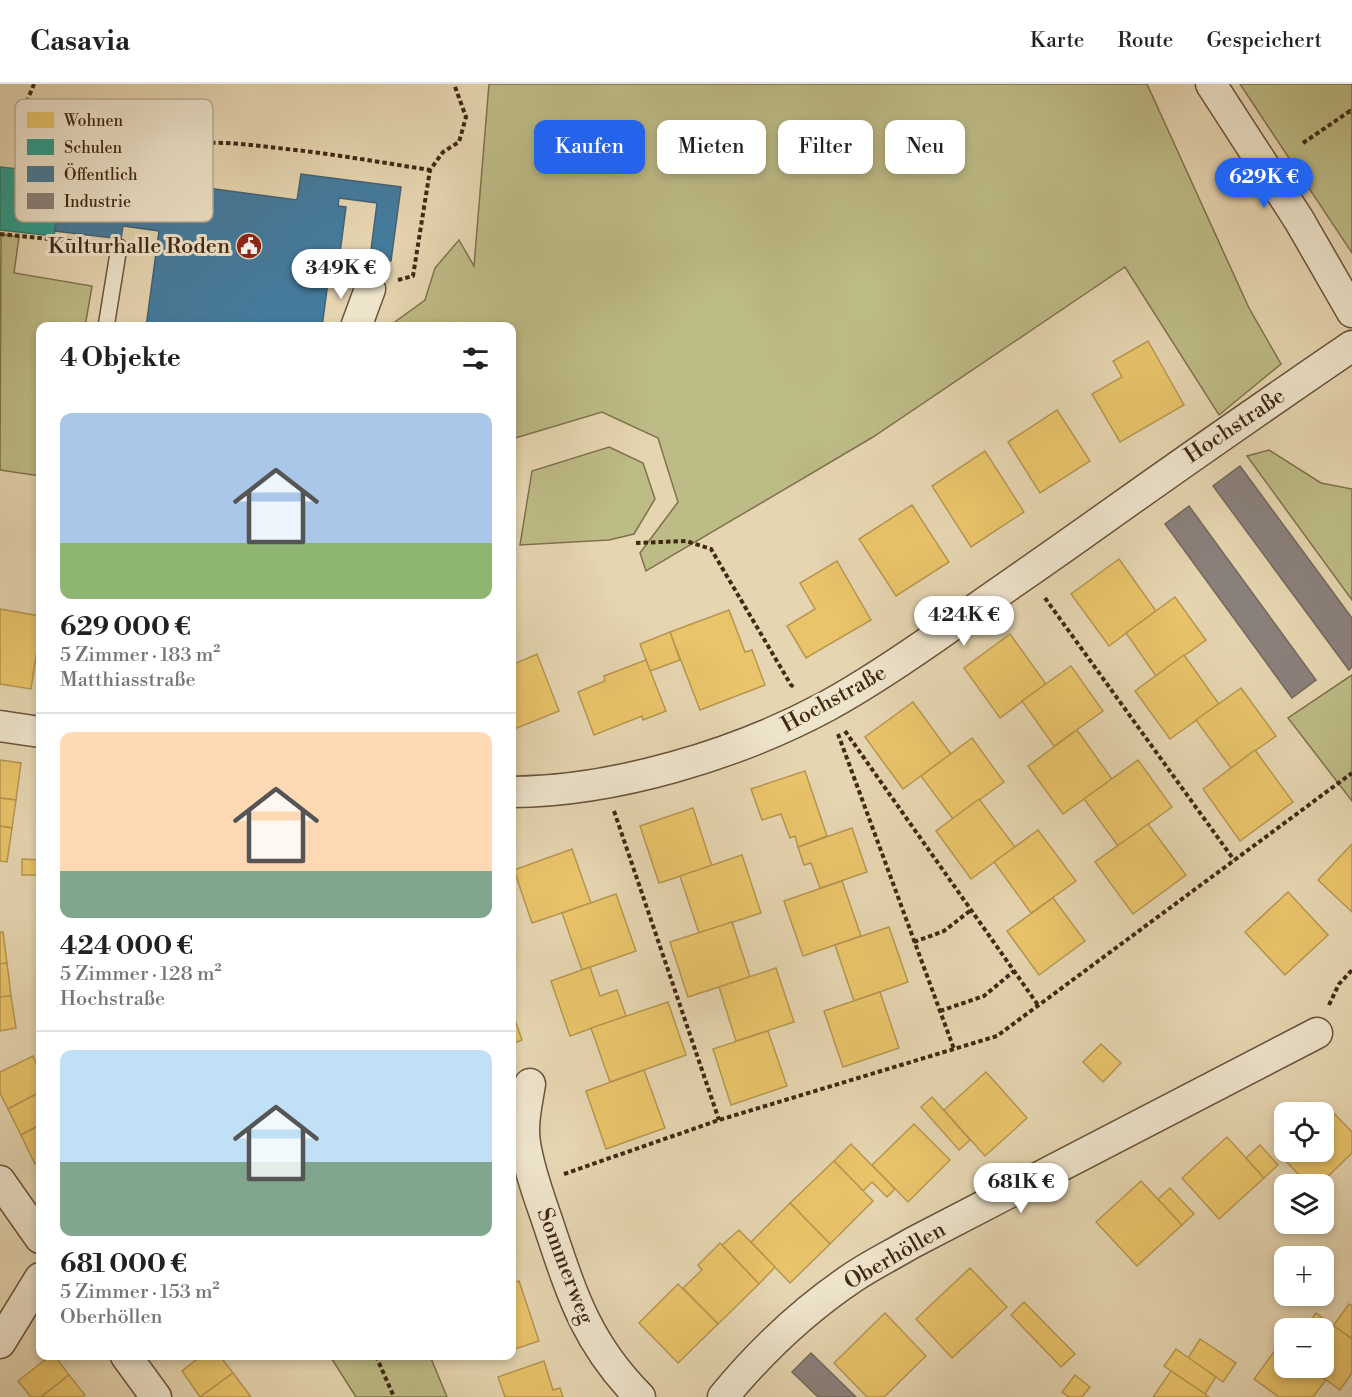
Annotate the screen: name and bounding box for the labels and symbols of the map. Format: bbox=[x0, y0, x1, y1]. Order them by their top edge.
legend bbox=[15, 99, 213, 222]
text: Wohnen bbox=[63, 111, 124, 131]
text: Schulen bbox=[64, 138, 123, 158]
pin: 629K € bbox=[1215, 158, 1313, 209]
text: Öffentlich bbox=[64, 163, 138, 185]
text: Industrie bbox=[64, 192, 131, 212]
public building icon: Kulturhalle Roden bbox=[234, 231, 264, 261]
place label: Kulturhalle Roden bbox=[48, 233, 230, 260]
pin: 349K € bbox=[292, 249, 390, 300]
street label: Hochstraße bbox=[1180, 382, 1290, 470]
pin: 424K € bbox=[915, 596, 1013, 647]
street label: Hochstraße bbox=[777, 659, 891, 739]
pin: 681K € bbox=[972, 1163, 1070, 1214]
street label: Sommerweg bbox=[530, 1204, 600, 1329]
street label: Oberhöllen bbox=[839, 1216, 951, 1296]

